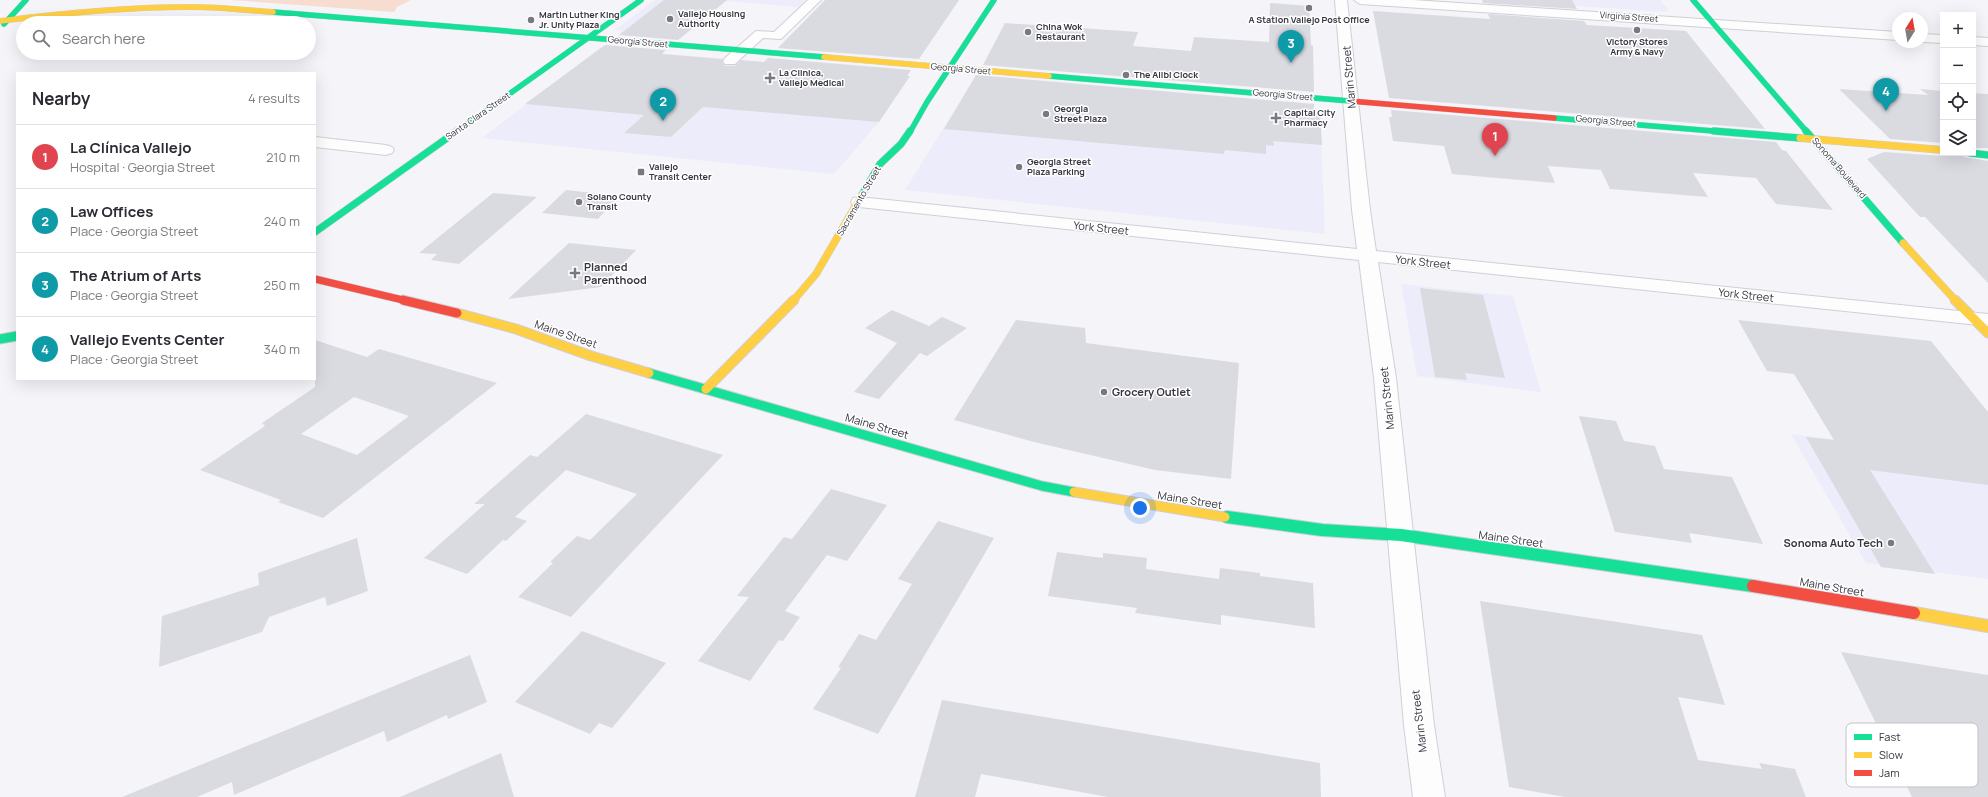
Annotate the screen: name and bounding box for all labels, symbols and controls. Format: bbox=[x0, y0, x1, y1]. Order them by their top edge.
marker: A Station Vallejo Post Office bbox=[1304, 3, 1314, 13]
place label: Vallejo Housing Authority bbox=[678, 7, 745, 30]
place label: Martin Luther King Jr. Unity Plaza bbox=[539, 8, 620, 31]
street label: Virginia Street bbox=[1599, 8, 1659, 25]
north arrow bbox=[1892, 12, 1928, 48]
map controls bbox=[1940, 12, 1976, 156]
button: + bbox=[1940, 12, 1976, 48]
place label: A Station Vallejo Post Office bbox=[1248, 13, 1370, 26]
marker: Vallejo Housing Authority bbox=[665, 14, 675, 24]
marker: Martin Luther King Jr. Unity Plaza bbox=[526, 15, 536, 25]
search box bbox=[16, 16, 316, 60]
place label: China Wok Restaurant bbox=[1036, 20, 1085, 43]
marker: Victory Stores Army & Navy bbox=[1632, 25, 1642, 35]
icon: search bbox=[30, 27, 52, 49]
marker: China Wok Restaurant bbox=[1023, 27, 1033, 37]
text: Search here bbox=[62, 28, 145, 49]
pin: 3 bbox=[1278, 30, 1304, 63]
street label: Georgia Street bbox=[607, 32, 669, 51]
place label: Victory Stores Army & Navy bbox=[1606, 35, 1668, 58]
street label: Marin Street bbox=[1338, 45, 1359, 109]
button: − bbox=[1940, 48, 1976, 84]
street label: Georgia Street bbox=[930, 59, 992, 78]
place label: La Clinica, Vallejo Medical bbox=[779, 66, 844, 89]
place label: The Alibi Clock bbox=[1134, 68, 1199, 81]
marker: The Alibi Clock bbox=[1121, 70, 1131, 80]
marker: La Clinica, Vallejo Medical bbox=[764, 72, 776, 84]
pin: 4 bbox=[1873, 78, 1899, 111]
button: locate bbox=[1940, 84, 1976, 120]
street label: Georgia Street bbox=[1252, 85, 1314, 104]
text: Nearby bbox=[32, 87, 90, 110]
street label: Santa Clara Street bbox=[443, 88, 513, 143]
pin: 2 bbox=[650, 88, 676, 121]
text: 4 results bbox=[248, 89, 300, 107]
place label: Georgia Street Plaza bbox=[1054, 102, 1107, 125]
place label: Capital City Pharmacy bbox=[1284, 106, 1335, 129]
marker: Georgia Street Plaza bbox=[1041, 109, 1051, 119]
street label: Georgia Street bbox=[1575, 111, 1637, 130]
marker: Capital City Pharmacy bbox=[1271, 113, 1281, 123]
button: layers bbox=[1940, 120, 1976, 156]
pin: 1 bbox=[1482, 123, 1508, 156]
street label: Sonoma Boulevard bbox=[1809, 134, 1870, 201]
text: La Clínica Vallejo bbox=[70, 137, 192, 158]
text: 1 bbox=[42, 148, 48, 166]
text: 210 m bbox=[266, 148, 300, 166]
place label: Georgia Street Plaza Parking bbox=[1027, 155, 1091, 178]
text: Hospital · Georgia Street bbox=[70, 158, 215, 176]
place label: Vallejo Transit Center bbox=[649, 160, 712, 183]
marker: Georgia Street Plaza Parking bbox=[1014, 162, 1024, 172]
street label: Sacramento Street bbox=[833, 163, 884, 238]
marker: Vallejo Transit Center bbox=[636, 167, 646, 177]
place label: Solano County Transit bbox=[587, 190, 651, 213]
marker: Solano County Transit bbox=[574, 197, 584, 207]
text: Law Offices bbox=[70, 201, 153, 222]
text: 2 bbox=[41, 212, 49, 230]
text: 240 m bbox=[264, 212, 300, 230]
street label: York Street bbox=[1073, 217, 1130, 238]
text: Place · Georgia Street bbox=[70, 222, 198, 240]
street label: York Street bbox=[1395, 251, 1452, 272]
place label: Planned Parenthood bbox=[584, 259, 647, 287]
text: The Atrium of Arts bbox=[70, 265, 201, 286]
marker: Planned Parenthood bbox=[569, 267, 581, 279]
text: 3 bbox=[41, 276, 49, 294]
text: 250 m bbox=[264, 276, 300, 294]
street label: York Street bbox=[1718, 284, 1775, 305]
text: Place · Georgia Street bbox=[70, 286, 198, 304]
street label: Maine Street bbox=[533, 316, 600, 351]
text: Vallejo Events Center bbox=[70, 329, 225, 350]
text: 4 bbox=[41, 340, 49, 358]
text: 340 m bbox=[264, 340, 300, 358]
text: Place · Georgia Street bbox=[70, 350, 198, 368]
street label: Marin Street bbox=[1376, 366, 1397, 430]
place label: Grocery Outlet bbox=[1112, 384, 1191, 399]
marker: Grocery Outlet bbox=[1099, 387, 1109, 397]
street label: Maine Street bbox=[844, 409, 911, 442]
street label: Maine Street bbox=[1157, 487, 1224, 512]
your location bbox=[1130, 498, 1150, 518]
street label: Maine Street bbox=[1478, 527, 1544, 550]
place label: Sonoma Auto Tech bbox=[1784, 535, 1883, 550]
marker: Sonoma Auto Tech bbox=[1886, 538, 1896, 548]
street label: Maine Street bbox=[1799, 573, 1866, 600]
street label: Marin Street bbox=[1407, 689, 1430, 753]
legend bbox=[1846, 723, 1978, 787]
text: Fast bbox=[1879, 729, 1901, 744]
text: Slow bbox=[1879, 747, 1904, 762]
text: Jam bbox=[1879, 765, 1900, 780]

